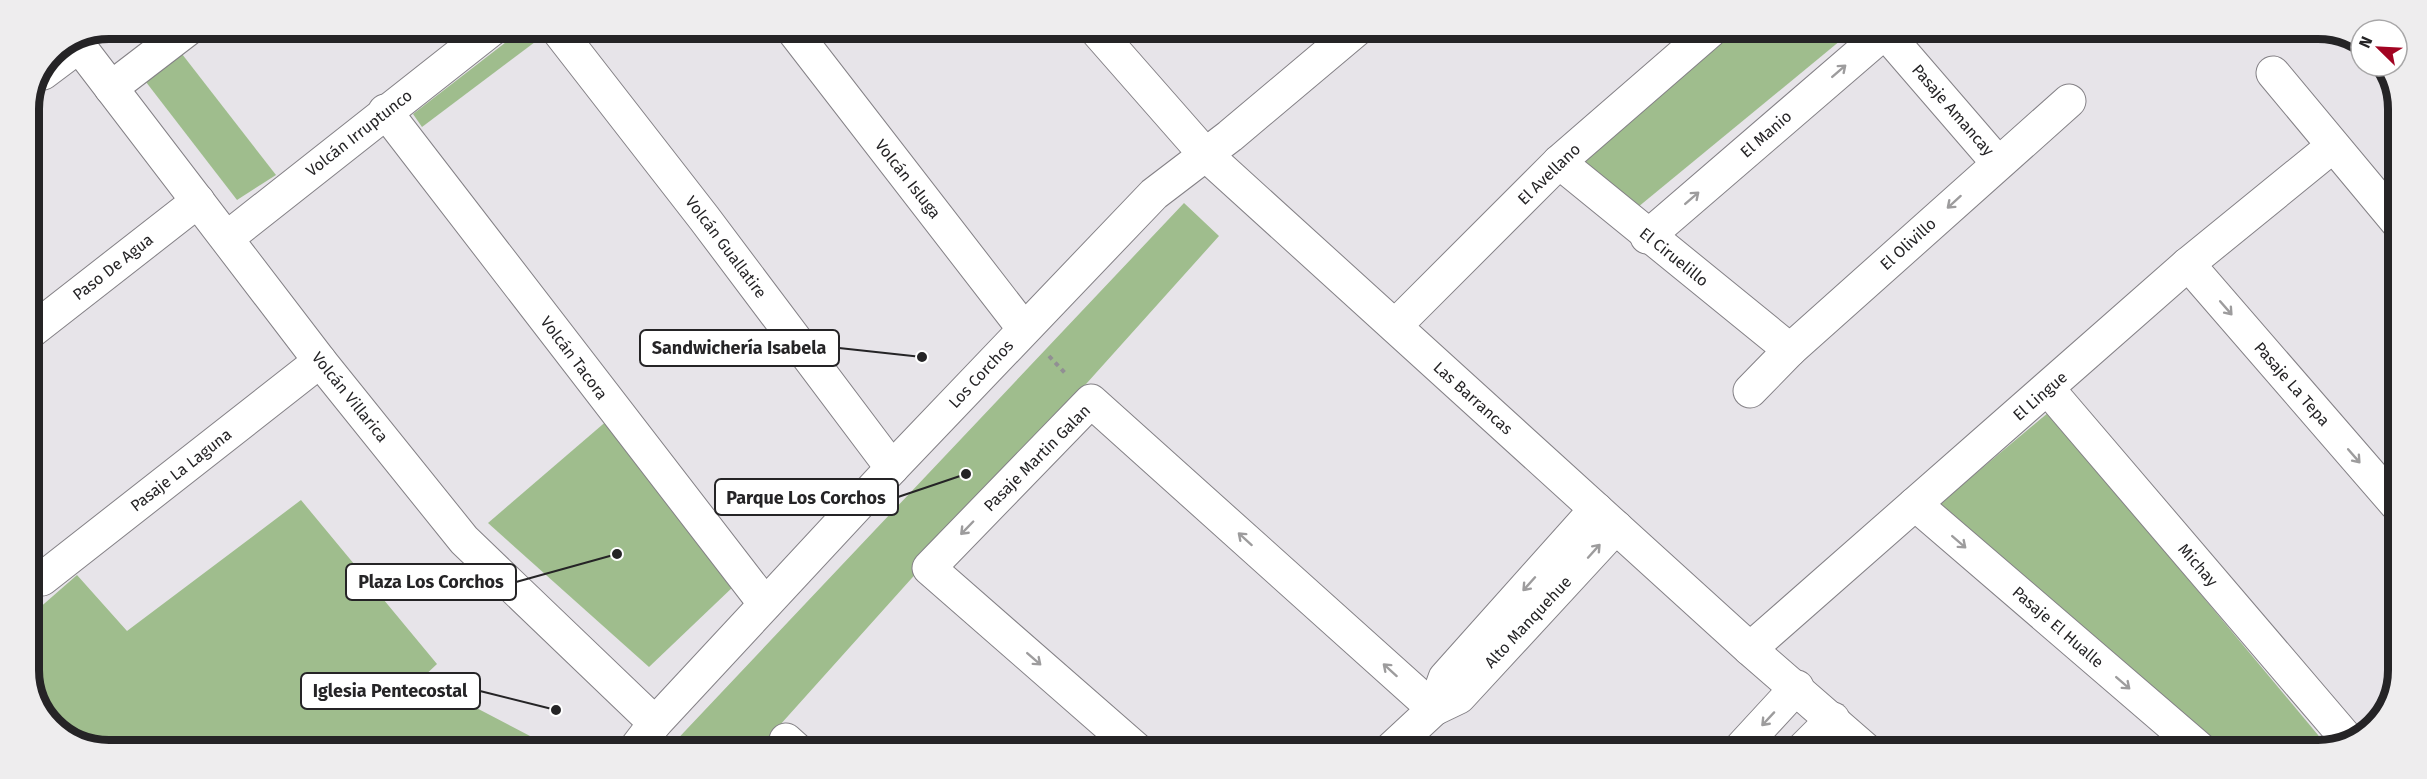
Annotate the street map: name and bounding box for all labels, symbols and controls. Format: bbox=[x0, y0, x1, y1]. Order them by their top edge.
north arrow bbox=[2349, 18, 2409, 78]
text: N bbox=[2355, 33, 2377, 51]
street label: Pasaje Amancay bbox=[1908, 60, 1998, 160]
one-way arrow bbox=[1832, 64, 1847, 78]
street label: Volcán Irruptunco bbox=[302, 86, 416, 180]
street label: El Manio bbox=[1736, 107, 1796, 161]
street label: Volcán Isluga bbox=[871, 136, 945, 222]
street label: El Avellano bbox=[1514, 139, 1584, 209]
street label: Volcán Guallatire bbox=[681, 192, 771, 302]
one-way arrow bbox=[1684, 192, 1700, 205]
one-way arrow bbox=[1947, 195, 1962, 209]
street label: El Olivillo bbox=[1876, 214, 1940, 274]
street label: El Ciruelillo bbox=[1636, 224, 1712, 290]
street label: Paso De Agua bbox=[69, 230, 157, 304]
one-way arrow bbox=[2219, 300, 2233, 315]
street label: Volcán Tacora bbox=[536, 313, 612, 403]
callout: Sandwichería Isabela bbox=[640, 330, 839, 366]
street label: Los Corchos bbox=[945, 336, 1017, 412]
text: Sandwichería Isabela bbox=[652, 337, 826, 359]
street label: Pasaje La Tepa bbox=[2250, 338, 2334, 430]
street label: Volcán Villarica bbox=[308, 348, 392, 446]
street label: Las Barrancas bbox=[1430, 358, 1516, 438]
street label: El Lingue bbox=[2009, 367, 2071, 425]
street label: Pasaje Martin Galan bbox=[980, 401, 1094, 515]
street label: Pasaje La Laguna bbox=[127, 425, 235, 515]
one-way arrow bbox=[2347, 448, 2361, 463]
callout: Parque Los Corchos bbox=[715, 479, 898, 515]
text: Parque Los Corchos bbox=[726, 487, 886, 509]
one-way arrow bbox=[960, 520, 975, 535]
one-way arrow bbox=[1238, 532, 1253, 546]
one-way arrow bbox=[1951, 535, 1966, 549]
street label: Michay bbox=[2174, 540, 2222, 590]
one-way arrow bbox=[1587, 544, 1601, 559]
callout: Plaza Los Corchos bbox=[346, 564, 516, 600]
text: Plaza Los Corchos bbox=[358, 571, 504, 593]
street label: Alto Manquehue bbox=[1481, 572, 1575, 672]
one-way arrow bbox=[1522, 576, 1536, 591]
street label: Pasaje El Hualle bbox=[2009, 582, 2107, 672]
one-way arrow bbox=[1026, 653, 1042, 666]
one-way arrow bbox=[1383, 663, 1398, 677]
callout: Iglesia Pentecostal bbox=[301, 673, 480, 709]
one-way arrow bbox=[2115, 676, 2130, 690]
text: Iglesia Pentecostal bbox=[313, 680, 468, 702]
one-way arrow bbox=[1761, 711, 1775, 726]

